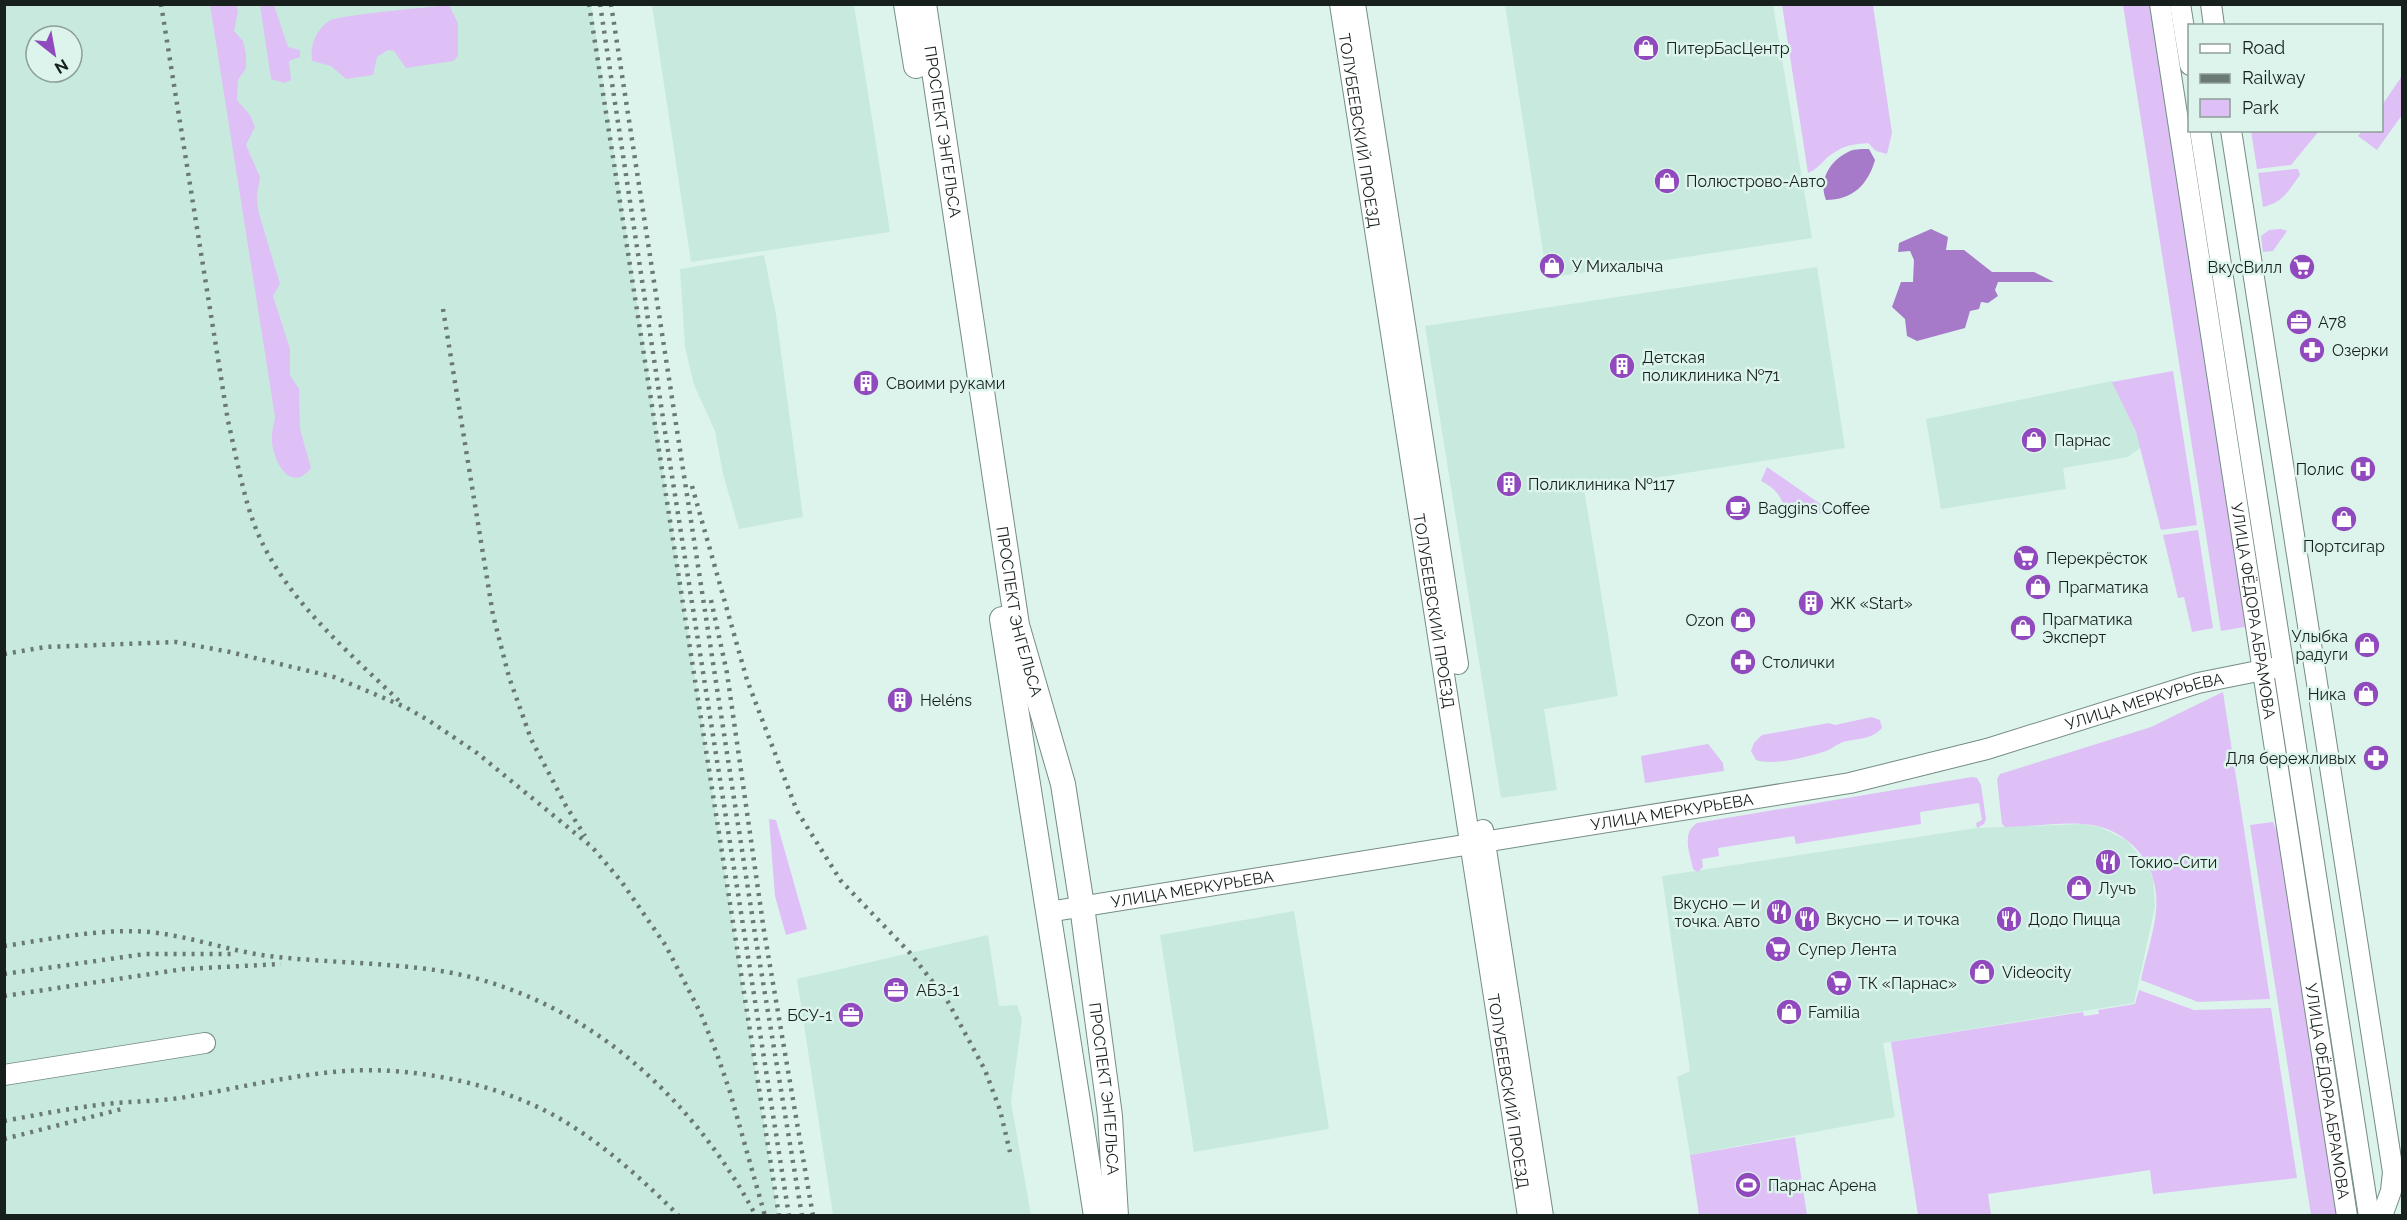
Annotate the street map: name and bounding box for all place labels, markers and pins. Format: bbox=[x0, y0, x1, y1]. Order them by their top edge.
shop icon: ПитерБасЦентр bbox=[1631, 33, 1661, 63]
place label: ПитерБасЦентр bbox=[1666, 39, 1790, 58]
shop icon: Полюстрово-Авто bbox=[1652, 166, 1682, 196]
place label: Полюстрово-Авто bbox=[1686, 172, 1826, 191]
shop icon: У Михалыча bbox=[1537, 251, 1567, 281]
supermarket icon: ВкусВилл bbox=[2287, 252, 2317, 282]
place label: У Михалыча bbox=[1572, 257, 1663, 276]
place label: ВкусВилл bbox=[2207, 258, 2282, 277]
office icon: А78 bbox=[2284, 307, 2314, 337]
place label: А78 bbox=[2318, 313, 2347, 332]
pharmacy icon: Озерки bbox=[2297, 335, 2327, 365]
place label: Озерки bbox=[2332, 341, 2388, 360]
place label: Детская поликлиника №71 bbox=[1642, 348, 1780, 385]
building icon: Детская поликлиника №71 bbox=[1607, 351, 1637, 381]
building icon: Своими руками bbox=[851, 368, 881, 398]
place label: Своими руками bbox=[886, 374, 1005, 393]
shop icon: Парнас bbox=[2019, 425, 2049, 455]
place label: Парнас bbox=[2054, 431, 2111, 450]
hospital icon: Полис bbox=[2348, 454, 2378, 484]
place label: Полис bbox=[2296, 460, 2344, 479]
building icon: Поликлиника №117 bbox=[1494, 469, 1524, 499]
place label: Поликлиника №117 bbox=[1528, 475, 1675, 494]
cafe icon: Baggins Coffee bbox=[1723, 493, 1753, 523]
place label: Baggins Coffee bbox=[1758, 499, 1870, 518]
shop icon: Портсигар bbox=[2329, 504, 2359, 534]
place label: Портсигар bbox=[2303, 537, 2385, 556]
supermarket icon: Перекрёсток bbox=[2011, 543, 2041, 573]
place label: Перекрёсток bbox=[2046, 549, 2148, 568]
shop icon: Прагматика bbox=[2023, 572, 2053, 602]
place label: Прагматика bbox=[2058, 578, 2148, 597]
building icon: ЖК «Start» bbox=[1796, 588, 1826, 618]
place label: ЖК «Start» bbox=[1830, 594, 1913, 613]
shop icon: Ozon bbox=[1728, 605, 1758, 635]
place label: Прагматика Эксперт bbox=[2042, 610, 2132, 647]
place label: Ozon bbox=[1685, 611, 1724, 630]
shop icon: Прагматика Эксперт bbox=[2008, 613, 2038, 643]
place label: Улыбка радуги bbox=[2291, 627, 2348, 664]
shop icon: Улыбка радуги bbox=[2352, 630, 2382, 660]
pharmacy icon: Столички bbox=[1728, 647, 1758, 677]
place label: Столички bbox=[1762, 653, 1835, 672]
shop icon: Ника bbox=[2351, 679, 2381, 709]
building icon: Heléns bbox=[885, 685, 915, 715]
place label: Ника bbox=[2308, 685, 2346, 704]
place label: Heléns bbox=[920, 691, 972, 710]
pharmacy icon: Для бережливых bbox=[2361, 743, 2391, 773]
place label: Для бережливых bbox=[2225, 749, 2356, 768]
restaurant icon: Токио-Сити bbox=[2093, 847, 2123, 877]
place label: Токио-Сити bbox=[2128, 853, 2217, 872]
shop icon: Лучъ bbox=[2064, 873, 2094, 903]
place label: Лучъ bbox=[2098, 879, 2136, 898]
place label: Вкусно — и точка. Авто bbox=[1673, 894, 1760, 931]
restaurant icon: Вкусно — и точка. Авто bbox=[1764, 897, 1794, 927]
restaurant icon: Вкусно — и точка bbox=[1792, 904, 1822, 934]
restaurant icon: Додо Пицца bbox=[1994, 904, 2024, 934]
place label: Вкусно — и точка bbox=[1826, 910, 1960, 929]
place label: Додо Пицца bbox=[2028, 910, 2121, 929]
supermarket icon: Супер Лента bbox=[1763, 934, 1793, 964]
place label: Супер Лента bbox=[1798, 940, 1897, 959]
shop icon: Videocity bbox=[1967, 957, 1997, 987]
place label: Videocity bbox=[2002, 963, 2072, 982]
supermarket icon: ТК «Парнас» bbox=[1824, 968, 1854, 998]
place label: ТК «Парнас» bbox=[1858, 974, 1957, 993]
office icon: АБЗ-1 bbox=[881, 975, 911, 1005]
place label: АБЗ-1 bbox=[916, 981, 960, 1000]
shop icon: Familia bbox=[1774, 997, 1804, 1027]
office icon: БСУ-1 bbox=[836, 1000, 866, 1030]
place label: Familia bbox=[1808, 1003, 1860, 1022]
place label: БСУ-1 bbox=[787, 1006, 832, 1025]
sports icon: Парнас Арена bbox=[1733, 1170, 1763, 1200]
place label: Парнас Арена bbox=[1768, 1176, 1877, 1195]

